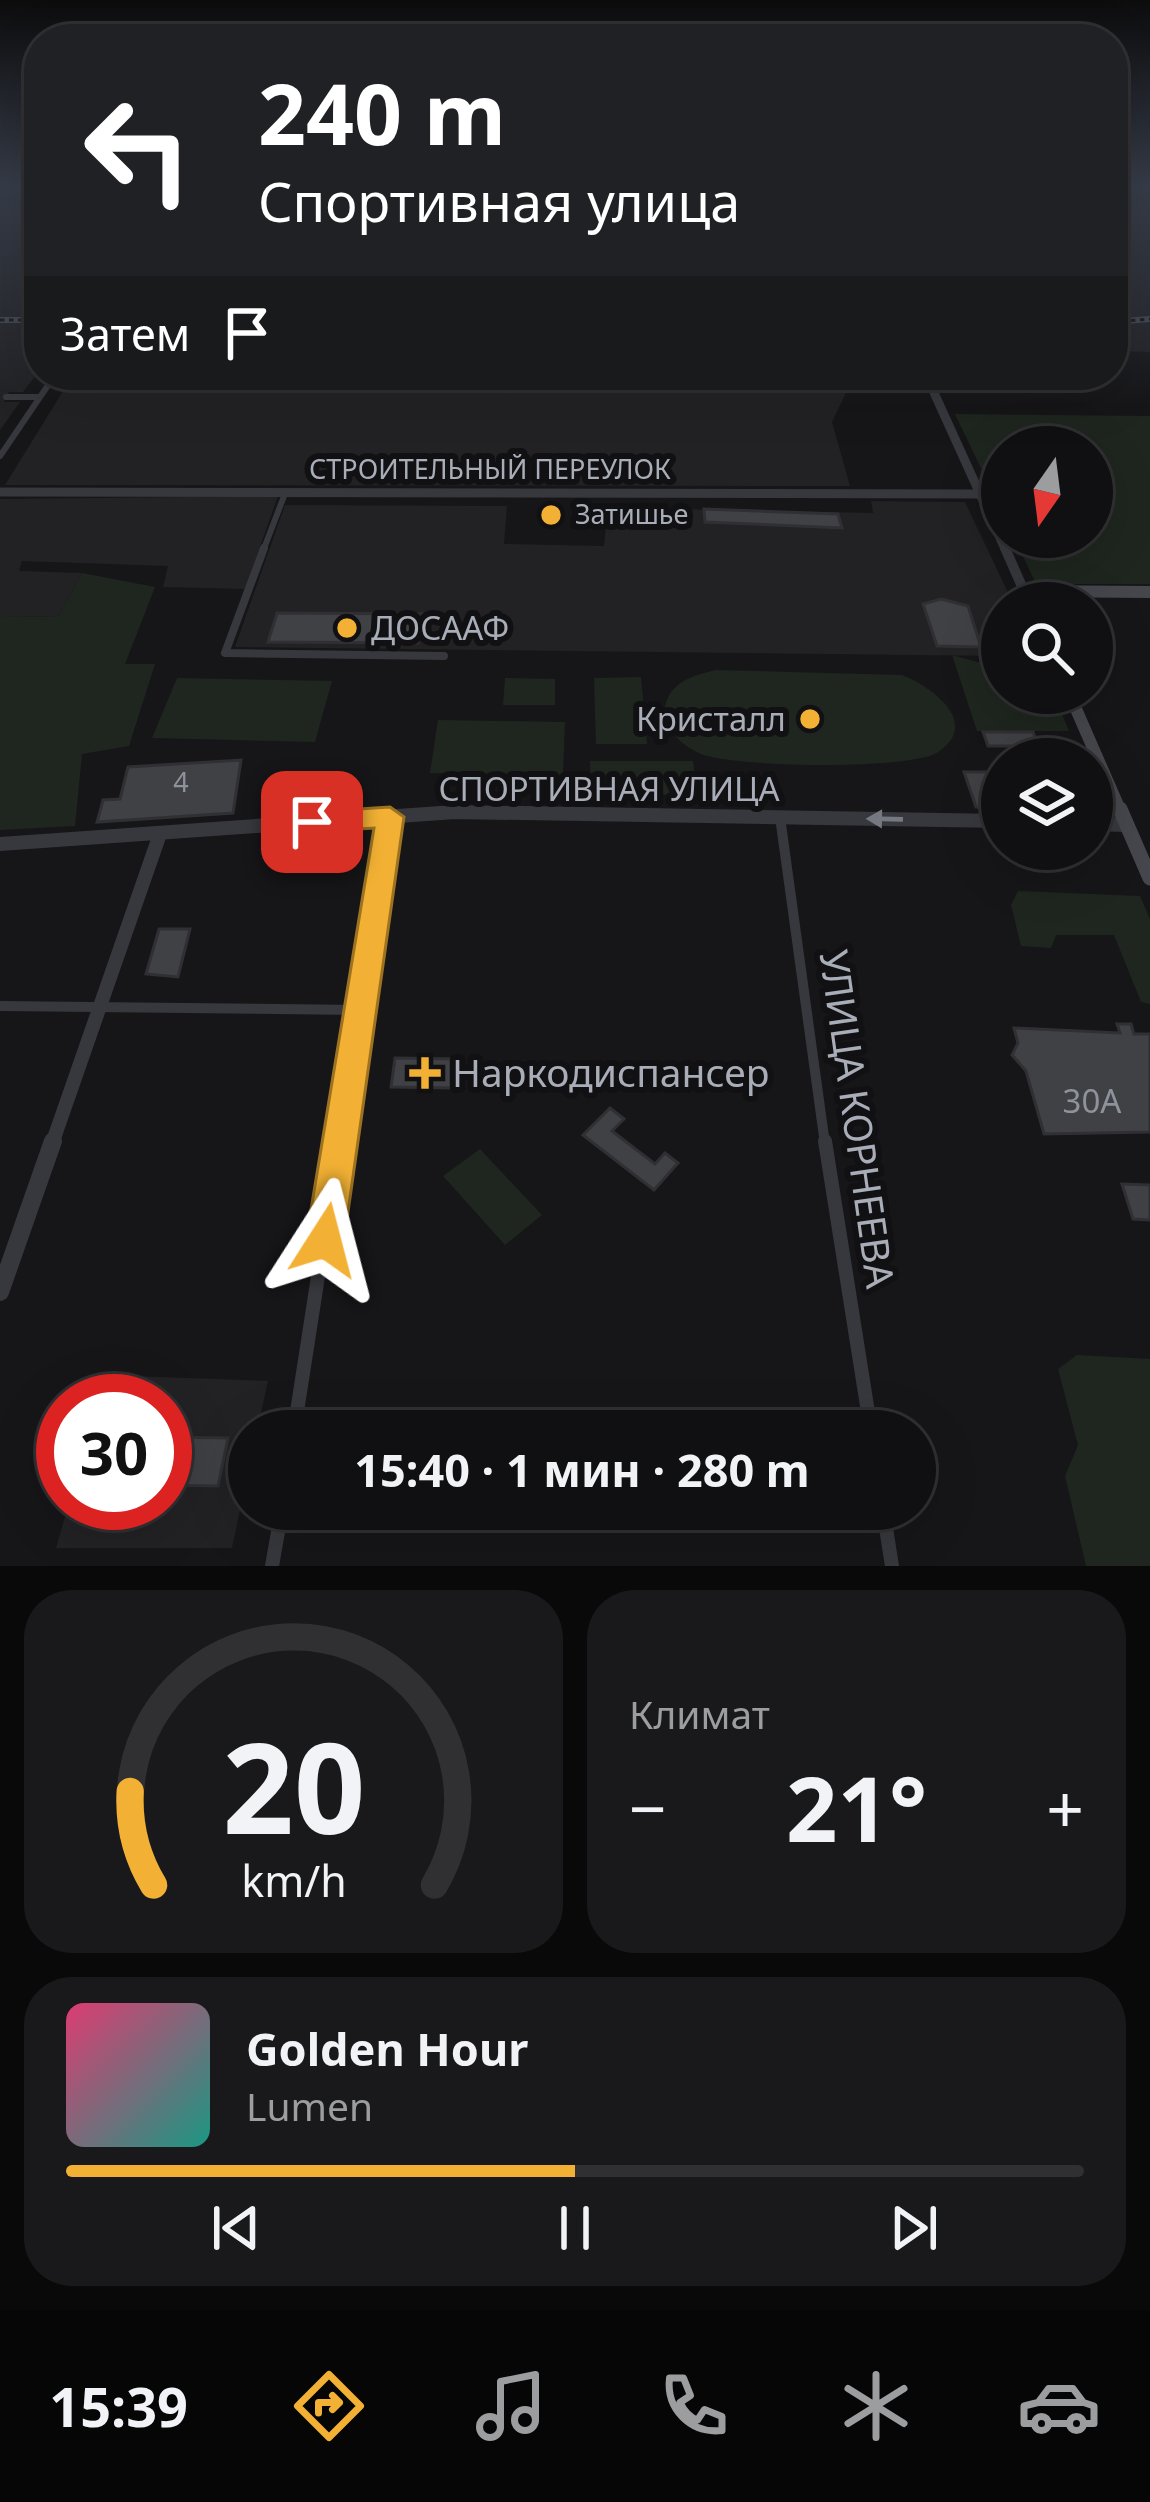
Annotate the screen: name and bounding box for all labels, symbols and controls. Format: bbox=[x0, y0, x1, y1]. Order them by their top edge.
text: 240 m bbox=[258, 55, 506, 170]
icon: left bbox=[60, 72, 216, 228]
text: Спортивная улица bbox=[258, 164, 740, 238]
icon: arrive bbox=[214, 300, 280, 366]
text: Затем bbox=[60, 303, 190, 364]
north arrow bbox=[981, 426, 1113, 558]
map controls bbox=[981, 426, 1113, 870]
street label: СТРОИТЕЛЬНЫЙ ПЕРЕУЛОК bbox=[309, 450, 671, 487]
place label: Затишье bbox=[575, 495, 688, 532]
marker: Затишье bbox=[538, 502, 564, 528]
button: search bbox=[981, 582, 1113, 714]
place label: ДОСААФ bbox=[371, 605, 509, 650]
marker: ДОСААФ bbox=[334, 615, 360, 641]
place label: Кристалл bbox=[636, 696, 786, 741]
marker: Кристалл bbox=[797, 706, 823, 732]
button: layers bbox=[981, 738, 1113, 870]
house number: 4 bbox=[173, 763, 189, 800]
street label: СПОРТИВНАЯ УЛИЦА bbox=[438, 766, 781, 811]
pin bbox=[261, 771, 363, 873]
icon: arrive bbox=[279, 789, 345, 855]
one-way arrow bbox=[865, 809, 903, 829]
street label: УЛИЦА КОРНЕЕВА bbox=[809, 946, 908, 1291]
place label: Наркодиспансер bbox=[452, 1045, 770, 1098]
marker: Наркодиспансер bbox=[409, 1057, 441, 1089]
house number: 30А bbox=[1063, 1078, 1122, 1123]
position arrow bbox=[262, 1177, 388, 1303]
speed limit sign: 30 bbox=[36, 1374, 192, 1530]
text: 15:40 · 1 мин · 280 m bbox=[354, 1439, 810, 1500]
text: Климат bbox=[629, 1687, 770, 1740]
text: 20 bbox=[222, 1701, 365, 1871]
text: 21° bbox=[786, 1746, 927, 1868]
text: − bbox=[629, 1762, 667, 1852]
text: + bbox=[1046, 1762, 1084, 1852]
text: km/h bbox=[241, 1850, 346, 1909]
text: Golden Hour bbox=[246, 2018, 528, 2079]
text: Lumen bbox=[246, 2079, 373, 2132]
icon: previous bbox=[203, 2195, 269, 2261]
icon: pause bbox=[542, 2195, 608, 2261]
icon: next bbox=[881, 2195, 947, 2261]
icon: directions bbox=[287, 2364, 371, 2448]
icon: music bbox=[469, 2364, 553, 2448]
icon: phone bbox=[652, 2364, 736, 2448]
icon: climate bbox=[834, 2364, 918, 2448]
icon: car bbox=[1017, 2364, 1101, 2448]
text: 15:39 bbox=[49, 2369, 188, 2443]

